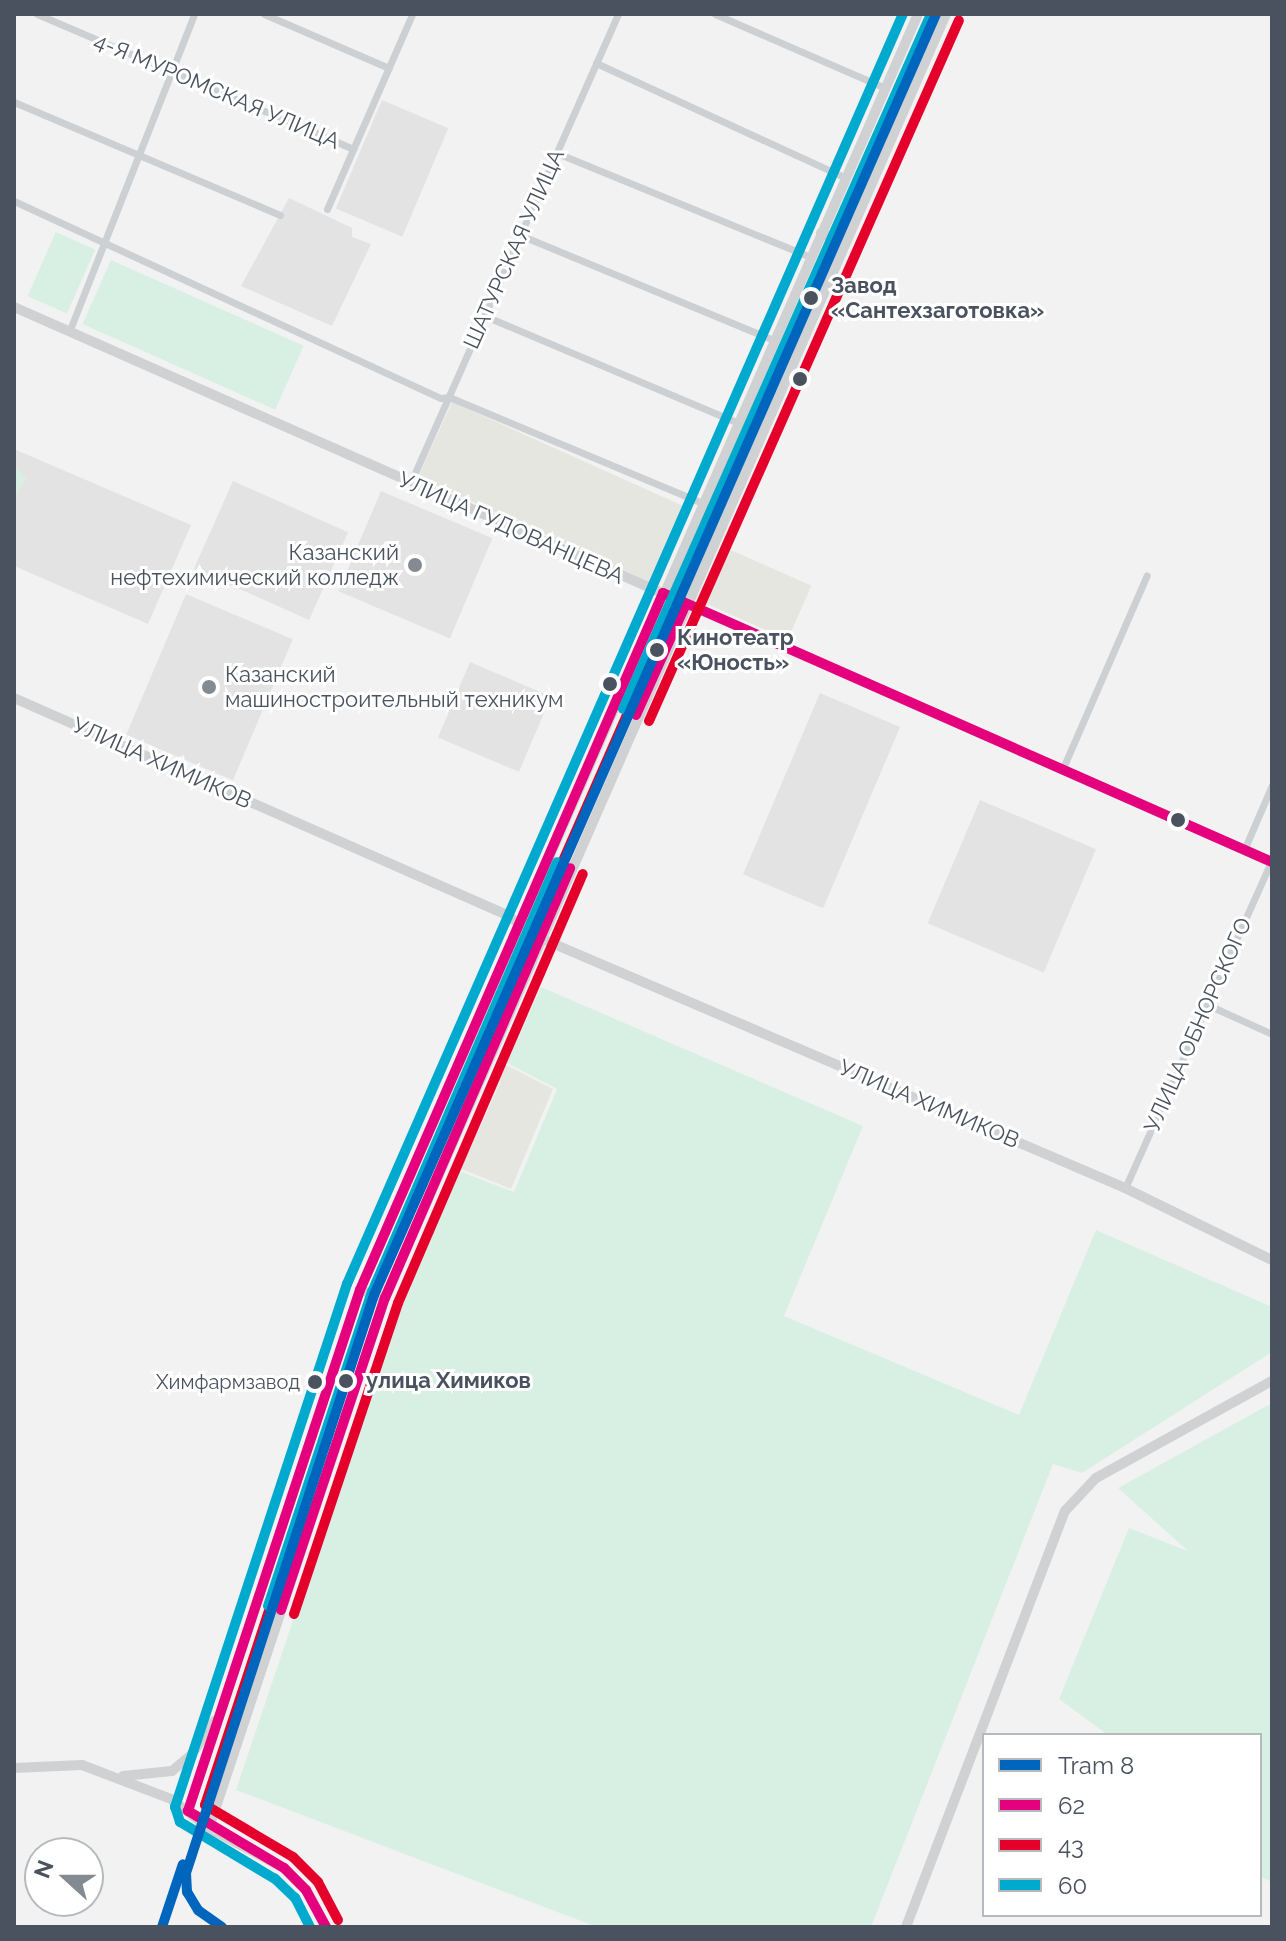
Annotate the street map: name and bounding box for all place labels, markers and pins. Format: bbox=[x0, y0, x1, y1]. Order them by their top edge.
place label: Завод «Сантехзаготовка» bbox=[831, 272, 1044, 324]
marker: Завод «Сантехзаготовка» bbox=[798, 285, 824, 311]
unlabelled marker bbox=[792, 371, 808, 387]
place label: Казанский нефтехимический колледж bbox=[110, 539, 399, 590]
marker: Казанский нефтехимический колледж bbox=[406, 556, 424, 574]
place label: Кинотеатр «Юность» bbox=[677, 624, 794, 676]
marker: Кинотеатр «Юность» bbox=[644, 637, 670, 663]
place label: Казанский машиностроительный техникум bbox=[225, 661, 564, 712]
unlabelled marker bbox=[602, 676, 618, 692]
marker: Казанский машиностроительный техникум bbox=[200, 678, 218, 696]
unlabelled marker bbox=[1170, 812, 1186, 828]
marker: улица Химиков bbox=[333, 1368, 359, 1394]
place label: улица Химиков bbox=[366, 1368, 531, 1394]
place label: Химфармзавод bbox=[156, 1370, 300, 1394]
marker: Химфармзавод bbox=[307, 1374, 323, 1390]

